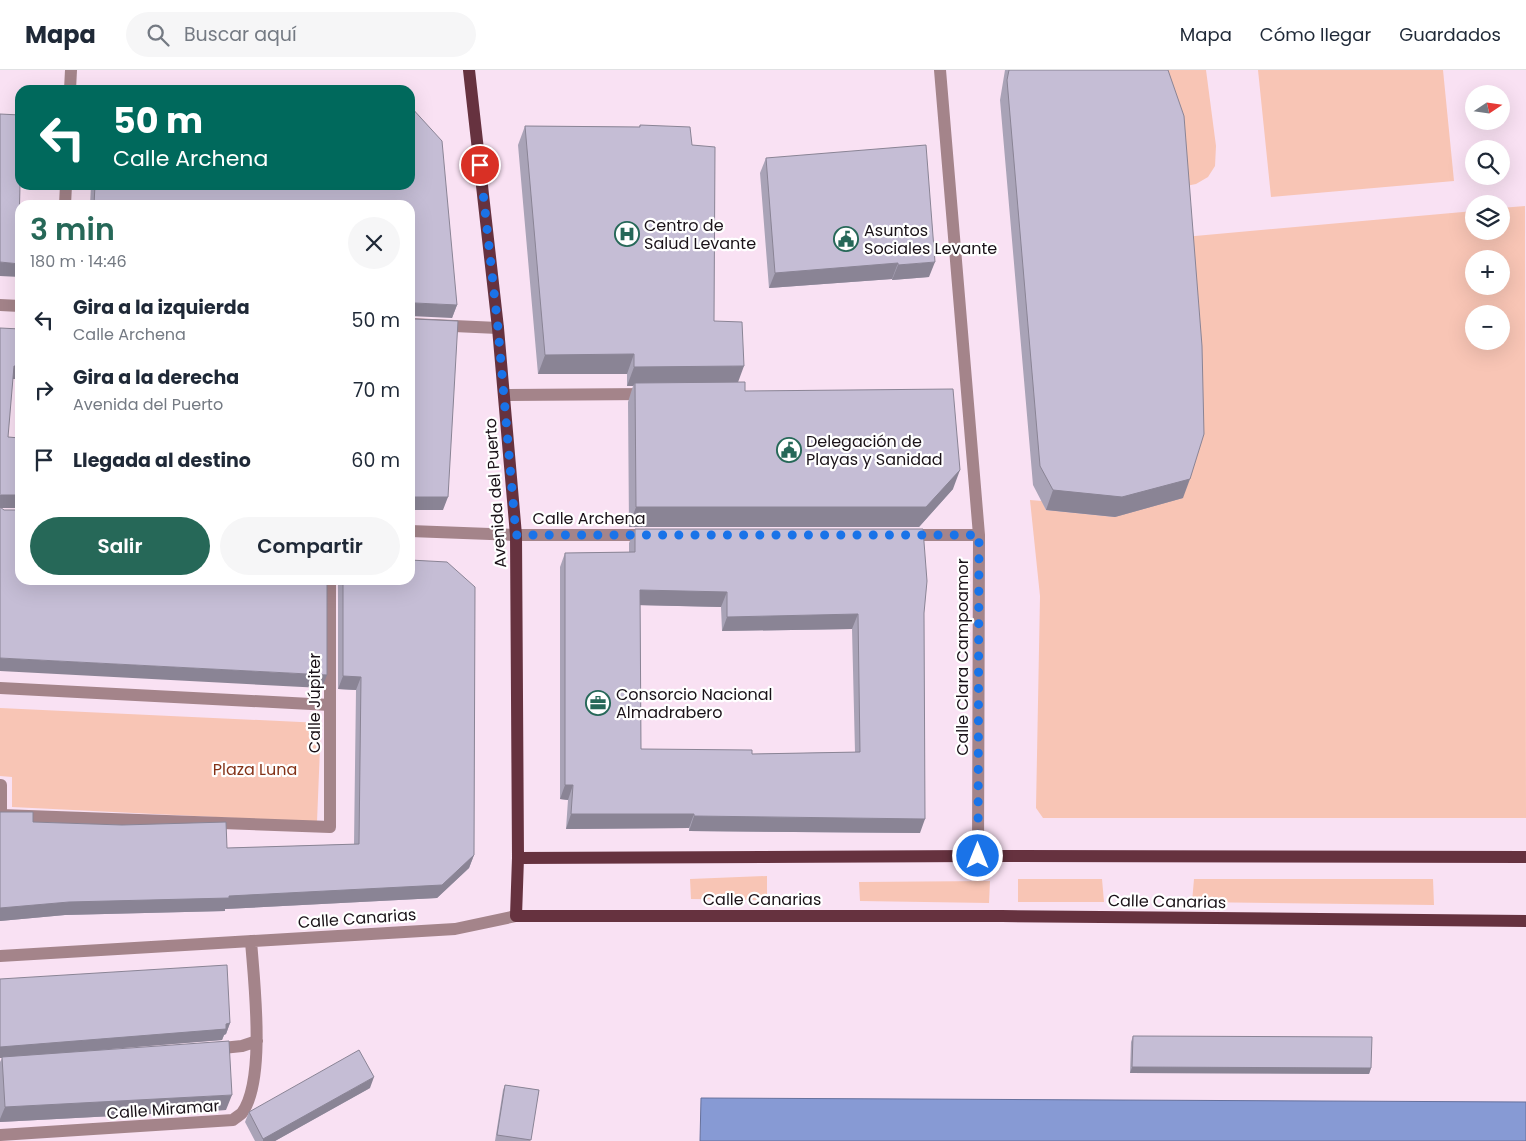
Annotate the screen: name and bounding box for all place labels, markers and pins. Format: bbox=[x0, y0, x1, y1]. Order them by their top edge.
pin bbox=[459, 144, 501, 186]
place label: Centro de Salud Levante bbox=[644, 214, 756, 255]
place label: Asuntos Sociales Levante bbox=[864, 219, 997, 260]
hospital icon: Centro de Salud Levante bbox=[614, 221, 640, 247]
public building icon: Asuntos Sociales Levante bbox=[833, 226, 859, 252]
place label: Delegación de Playas y Sanidad bbox=[806, 430, 943, 471]
public building icon: Delegación de Playas y Sanidad bbox=[776, 437, 802, 463]
place label: Consorcio Nacional Almadrabero bbox=[616, 683, 773, 724]
office icon: Consorcio Nacional Almadrabero bbox=[585, 690, 611, 716]

